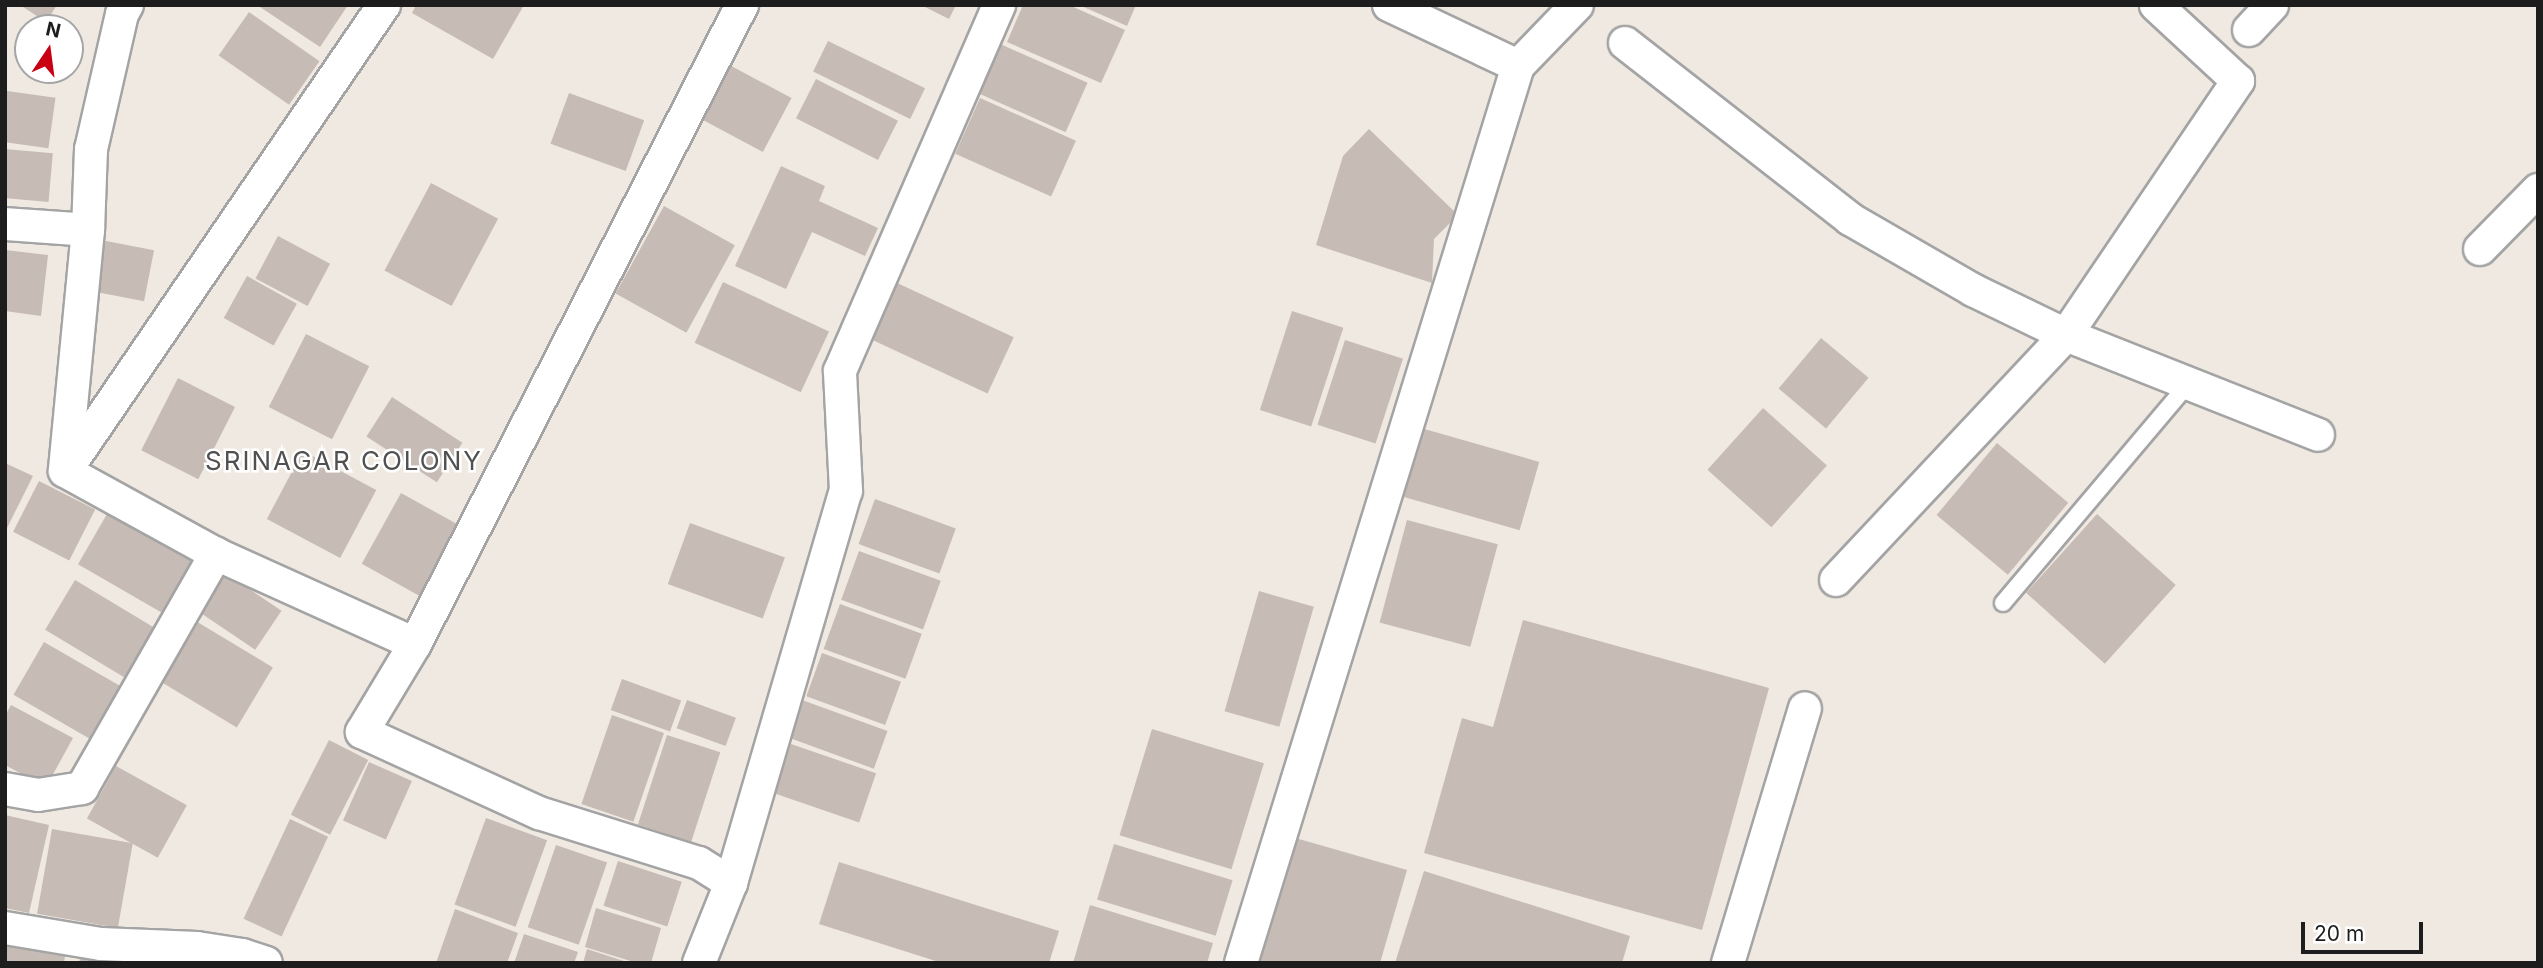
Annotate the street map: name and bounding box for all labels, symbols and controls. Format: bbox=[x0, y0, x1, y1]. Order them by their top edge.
north arrow bbox=[14, 14, 84, 84]
text: N bbox=[44, 17, 63, 43]
district label: SRINAGAR COLONY bbox=[207, 445, 481, 477]
scale bar bbox=[2305, 908, 2428, 952]
text: 20 m bbox=[2314, 921, 2364, 946]

